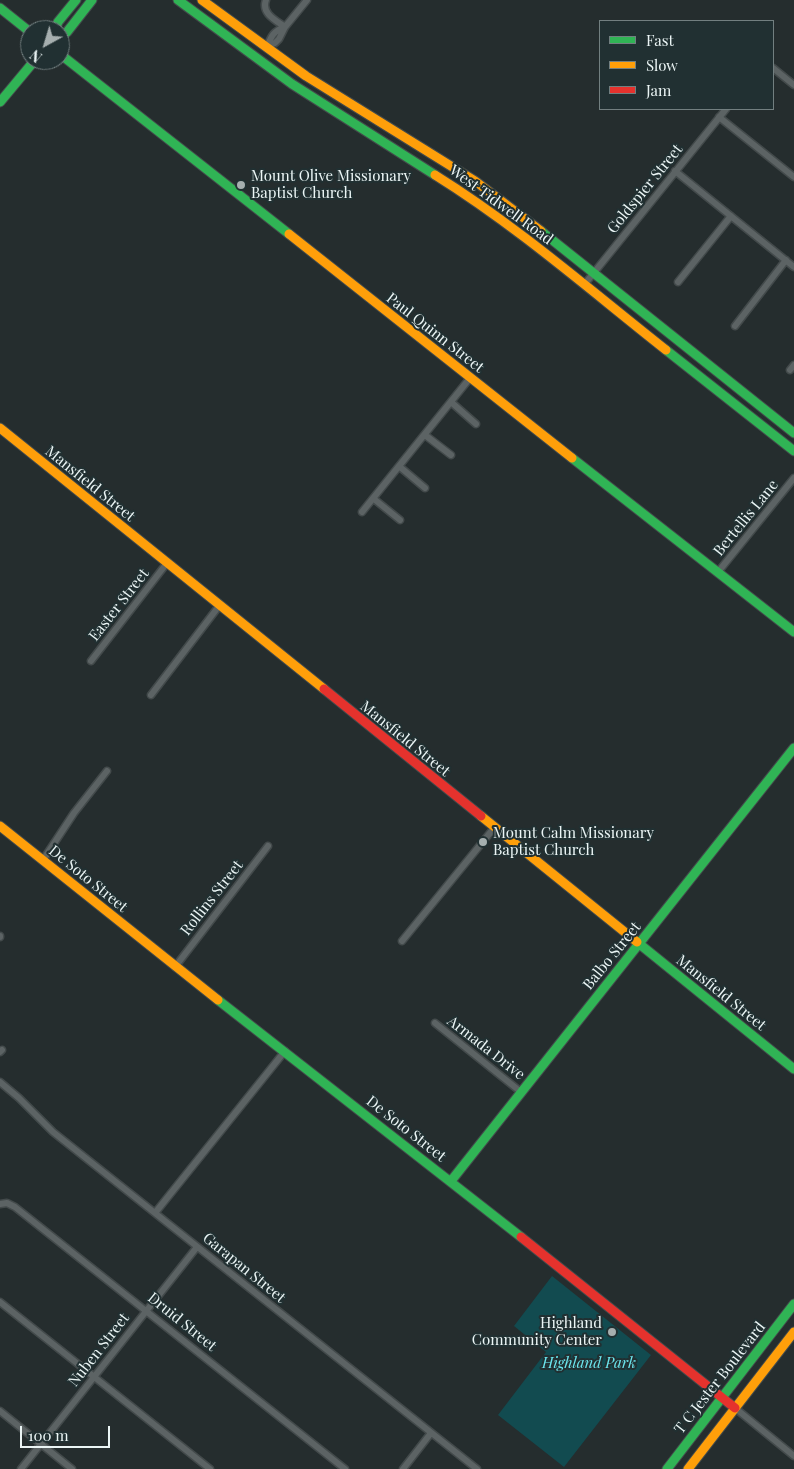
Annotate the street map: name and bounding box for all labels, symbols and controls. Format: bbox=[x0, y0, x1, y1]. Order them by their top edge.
north arrow bbox=[20, 20, 70, 70]
legend bbox=[599, 20, 774, 110]
text: Fast bbox=[646, 30, 674, 50]
text: N bbox=[26, 46, 46, 67]
text: Slow bbox=[646, 55, 678, 75]
text: Jam bbox=[646, 80, 671, 100]
street label: Goldspier Street bbox=[604, 141, 686, 237]
street label: West Tidwell Road bbox=[446, 161, 556, 249]
place label: Mount Olive Missionary Baptist Church bbox=[251, 167, 411, 202]
marker: Mount Olive Missionary Baptist Church bbox=[235, 179, 247, 191]
street label: Paul Quinn Street bbox=[383, 289, 487, 377]
street label: Mansfield Street bbox=[42, 442, 138, 526]
street label: Bertellis Lane bbox=[710, 476, 782, 560]
street label: Easter Street bbox=[85, 565, 153, 645]
street label: Mansfield Street bbox=[357, 697, 453, 781]
place label: Mount Calm Missionary Baptist Church bbox=[493, 824, 654, 859]
marker: Mount Calm Missionary Baptist Church bbox=[477, 836, 489, 848]
street label: De Soto Street bbox=[45, 842, 131, 916]
street label: Rollins Street bbox=[177, 857, 247, 939]
street label: Balbo Street bbox=[579, 919, 645, 993]
street label: Mansfield Street bbox=[673, 951, 769, 1035]
street label: Armada Drive bbox=[444, 1012, 528, 1084]
street label: De Soto Street bbox=[363, 1092, 449, 1166]
street label: Garapan Street bbox=[199, 1229, 289, 1307]
street label: Druid Street bbox=[144, 1289, 220, 1355]
street label: Nuben Street bbox=[65, 1310, 133, 1390]
place label: Highland Community Center bbox=[472, 1314, 602, 1349]
street label: T C Jester Boulevard bbox=[671, 1318, 769, 1438]
marker: Highland Community Center bbox=[606, 1326, 618, 1338]
park label: Highland Park bbox=[542, 1354, 636, 1372]
scale bar bbox=[22, 1416, 112, 1448]
text: 100 m bbox=[28, 1425, 69, 1445]

